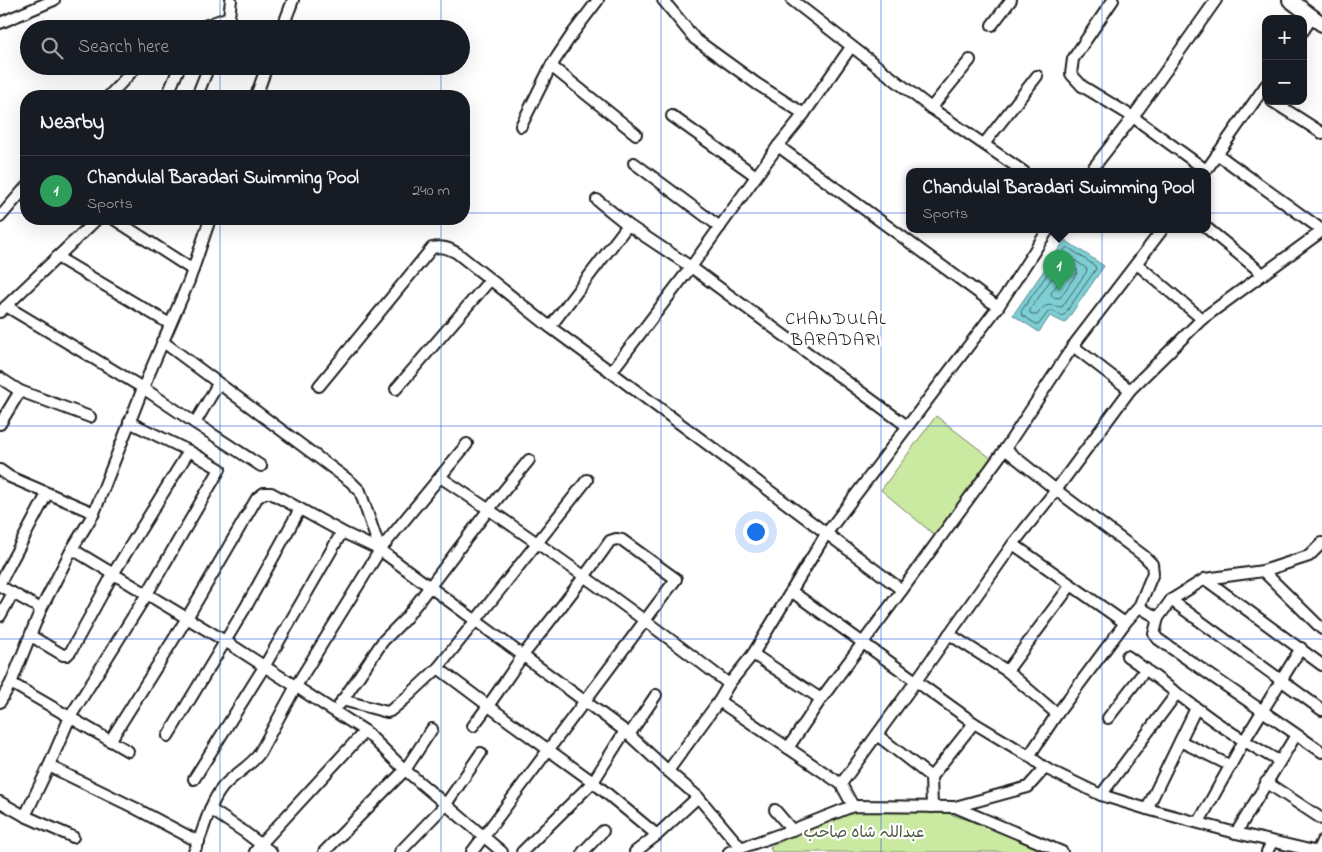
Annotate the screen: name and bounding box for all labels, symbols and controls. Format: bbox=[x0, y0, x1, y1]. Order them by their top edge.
map controls bbox=[1262, 15, 1307, 105]
button: + bbox=[1262, 15, 1307, 60]
search box bbox=[20, 20, 470, 75]
icon: search bbox=[38, 34, 66, 62]
text: Search here bbox=[78, 34, 169, 61]
button: − bbox=[1262, 60, 1307, 105]
text: Nearby bbox=[40, 108, 104, 138]
text: Chandulal Baradari Swimming Pool bbox=[87, 165, 359, 192]
popup bbox=[906, 168, 1211, 233]
text: Chandulal Baradari Swimming Pool bbox=[922, 175, 1195, 202]
text: 1 bbox=[53, 179, 59, 203]
text: 240 m bbox=[412, 179, 450, 203]
text: Sports bbox=[87, 192, 133, 216]
text: Sports bbox=[922, 202, 968, 226]
pin: 1 bbox=[1043, 250, 1075, 291]
district label: CHANDULAL BARADARI bbox=[785, 307, 887, 354]
your location bbox=[743, 519, 769, 545]
park label: عبداللہ شاہ صاحب bbox=[804, 821, 924, 845]

